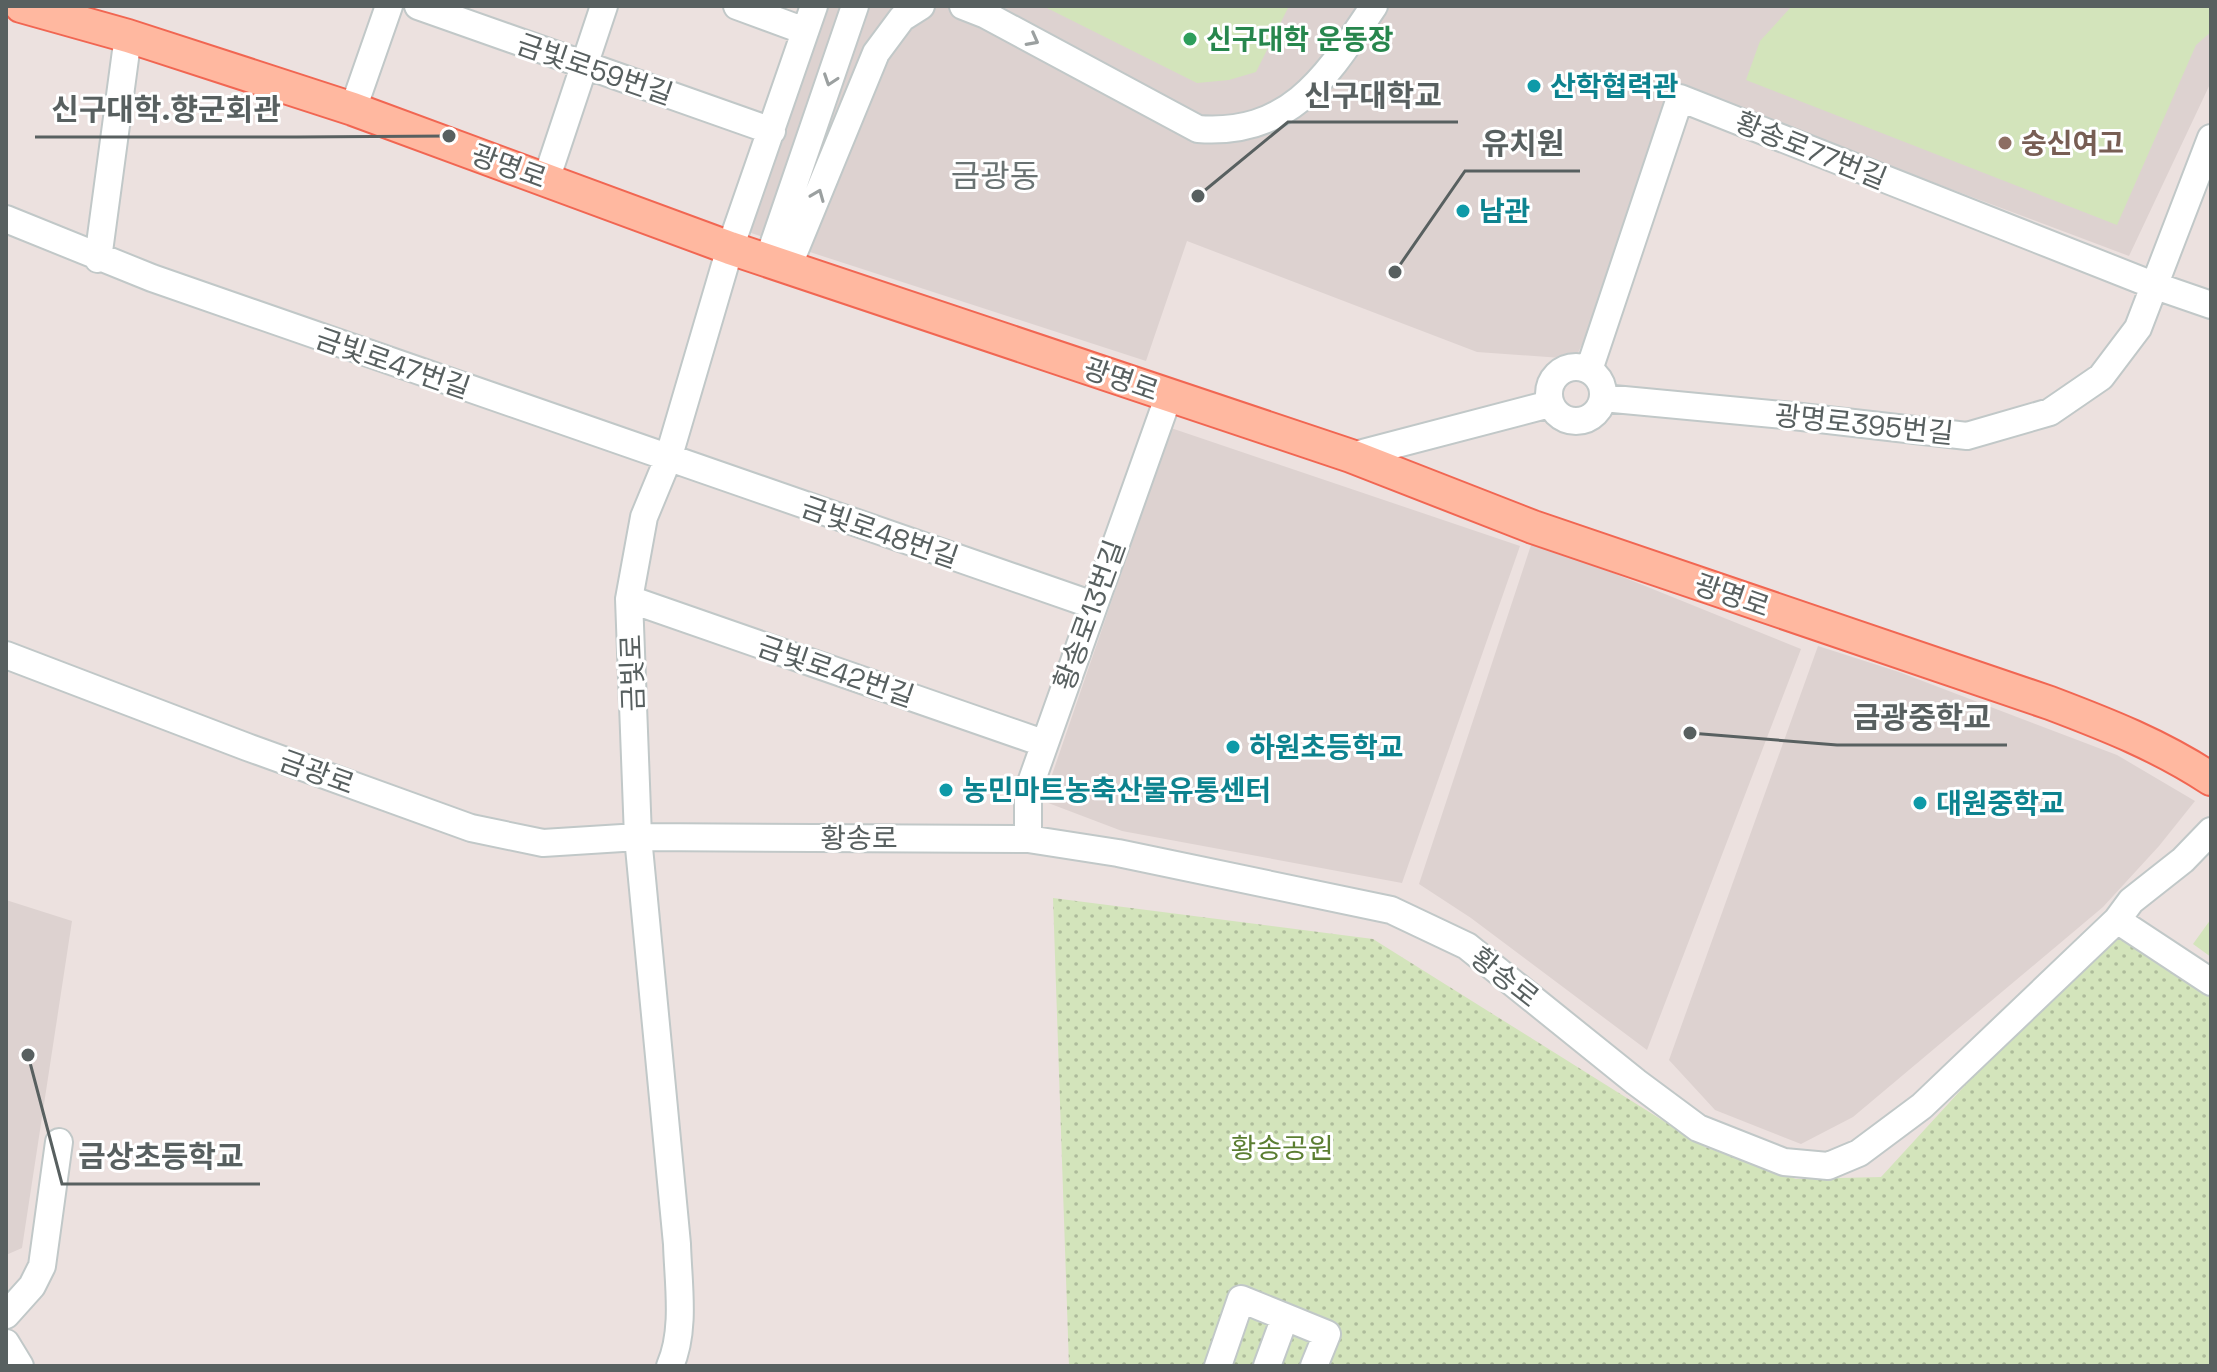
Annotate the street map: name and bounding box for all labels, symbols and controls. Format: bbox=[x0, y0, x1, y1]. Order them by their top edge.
place label: 신구대학 운동장 bbox=[1206, 21, 1393, 57]
street label: 금빛로59번길 bbox=[512, 25, 678, 113]
marker: 신구대학 운동장 bbox=[1181, 30, 1199, 48]
one-way arrow bbox=[1025, 31, 1039, 46]
callout: 신구대학교 bbox=[1288, 68, 1458, 122]
place label: 산학협력관 bbox=[1550, 68, 1679, 104]
one-way arrow bbox=[823, 72, 840, 86]
text: 신구대학교 bbox=[1304, 76, 1442, 115]
marker: 산학협력관 bbox=[1525, 77, 1543, 95]
callout: 신구대학.향군회관 bbox=[35, 83, 297, 137]
text: 신구대학.향군회관 bbox=[51, 90, 281, 129]
street label: 황송로77번길 bbox=[1730, 103, 1892, 197]
callout: 유치원 bbox=[1465, 117, 1580, 171]
text: 유치원 bbox=[1482, 124, 1564, 163]
place label: 숭신여고 bbox=[2021, 125, 2124, 161]
marker: 숭신여고 bbox=[1996, 134, 2014, 152]
street label: 광명로 bbox=[467, 136, 551, 196]
district label: 금광동 bbox=[951, 156, 1039, 196]
one-way arrow bbox=[808, 189, 825, 203]
place label: 남관 bbox=[1479, 193, 1531, 229]
marker: 남관 bbox=[1454, 202, 1472, 220]
street label: 금빛로47번길 bbox=[311, 320, 475, 406]
street label: 광명로 bbox=[1079, 349, 1163, 409]
street label: 광명로395번길 bbox=[1773, 397, 1955, 451]
street label: 금빛로48번길 bbox=[797, 488, 963, 576]
street label: 황송로13번길 bbox=[1045, 535, 1133, 695]
street label: 광명로 bbox=[1690, 565, 1774, 625]
street label: 금빛로42번길 bbox=[753, 627, 919, 715]
street label: 금빛로 bbox=[613, 634, 651, 712]
callout: 금광중학교 bbox=[1837, 691, 2007, 745]
text: 금광중학교 bbox=[1853, 698, 1991, 737]
place label: 하원초등학교 bbox=[1249, 729, 1404, 765]
marker: 하원초등학교 bbox=[1224, 738, 1242, 756]
street label: 금광로 bbox=[275, 742, 359, 802]
place label: 농민마트농축산물유통센터 bbox=[962, 772, 1271, 808]
marker: 농민마트농축산물유통센터 bbox=[937, 781, 955, 799]
place label: 대원중학교 bbox=[1936, 785, 2065, 821]
marker: 대원중학교 bbox=[1911, 794, 1929, 812]
street label: 황송로 bbox=[820, 820, 898, 856]
street label: 황송로 bbox=[1463, 939, 1547, 1015]
callout: 금상초등학교 bbox=[62, 1130, 260, 1184]
park label: 황송공원 bbox=[1230, 1130, 1334, 1166]
text: 금상초등학교 bbox=[78, 1137, 244, 1176]

